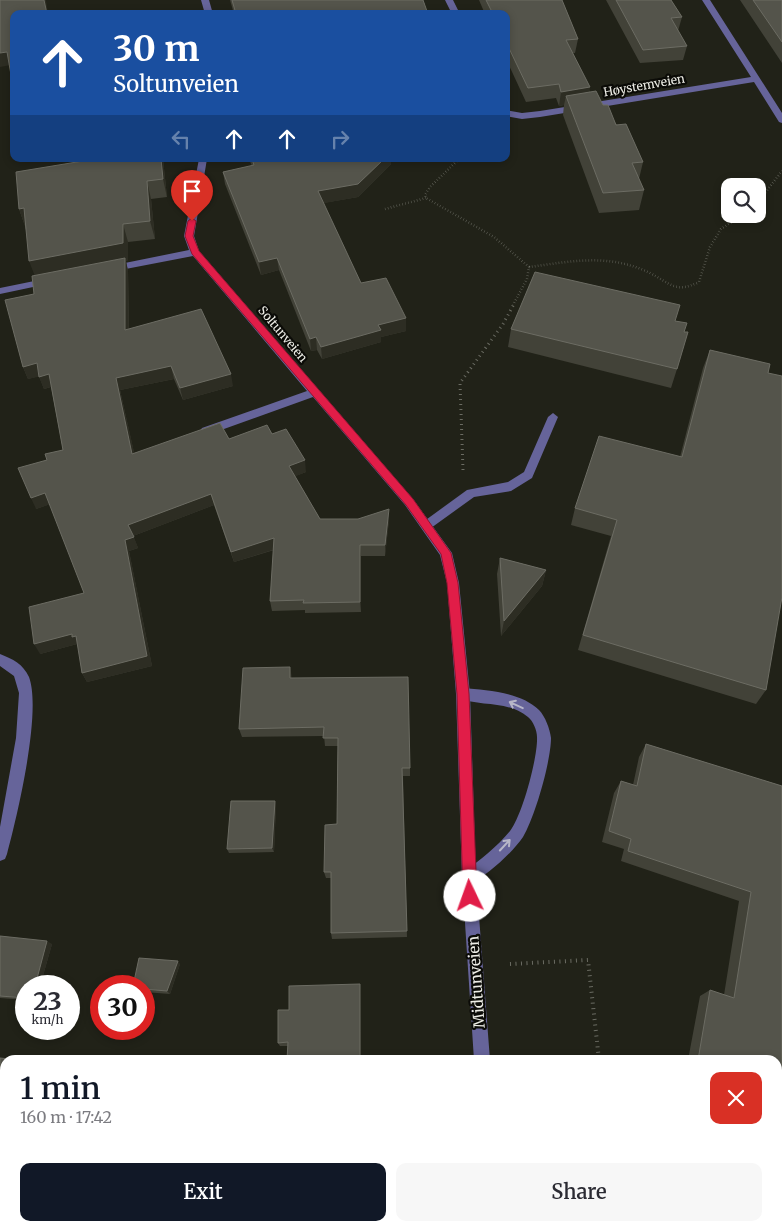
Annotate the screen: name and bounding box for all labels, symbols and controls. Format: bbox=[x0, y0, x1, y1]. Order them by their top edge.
text: 30 m bbox=[113, 27, 199, 71]
icon: ahead bbox=[30, 30, 95, 95]
text: Soltunveien bbox=[113, 70, 239, 98]
street label: Høystemveien bbox=[602, 70, 686, 100]
icon: left bbox=[167, 125, 195, 153]
icon: ahead bbox=[220, 125, 248, 153]
icon: ahead bbox=[273, 125, 301, 153]
icon: right bbox=[326, 125, 354, 153]
pin bbox=[171, 170, 213, 221]
icon: arrive bbox=[178, 177, 206, 205]
map controls bbox=[721, 178, 766, 223]
button: search bbox=[721, 178, 766, 223]
street label: Soltunveien bbox=[255, 303, 311, 365]
one-way arrow bbox=[509, 699, 524, 709]
one-way arrow bbox=[499, 839, 511, 852]
position arrow bbox=[443, 869, 495, 921]
street label: Midtunveien bbox=[463, 935, 489, 1029]
speed limit sign: 30 bbox=[90, 975, 155, 1040]
text: 23 bbox=[33, 985, 62, 1017]
text: km/h bbox=[32, 1012, 63, 1027]
text: 1 min bbox=[20, 1069, 101, 1107]
button: close bbox=[710, 1072, 762, 1124]
text: 160 m · 17:42 bbox=[20, 1107, 112, 1127]
button: Exit bbox=[20, 1163, 386, 1221]
button: Share bbox=[396, 1163, 762, 1221]

